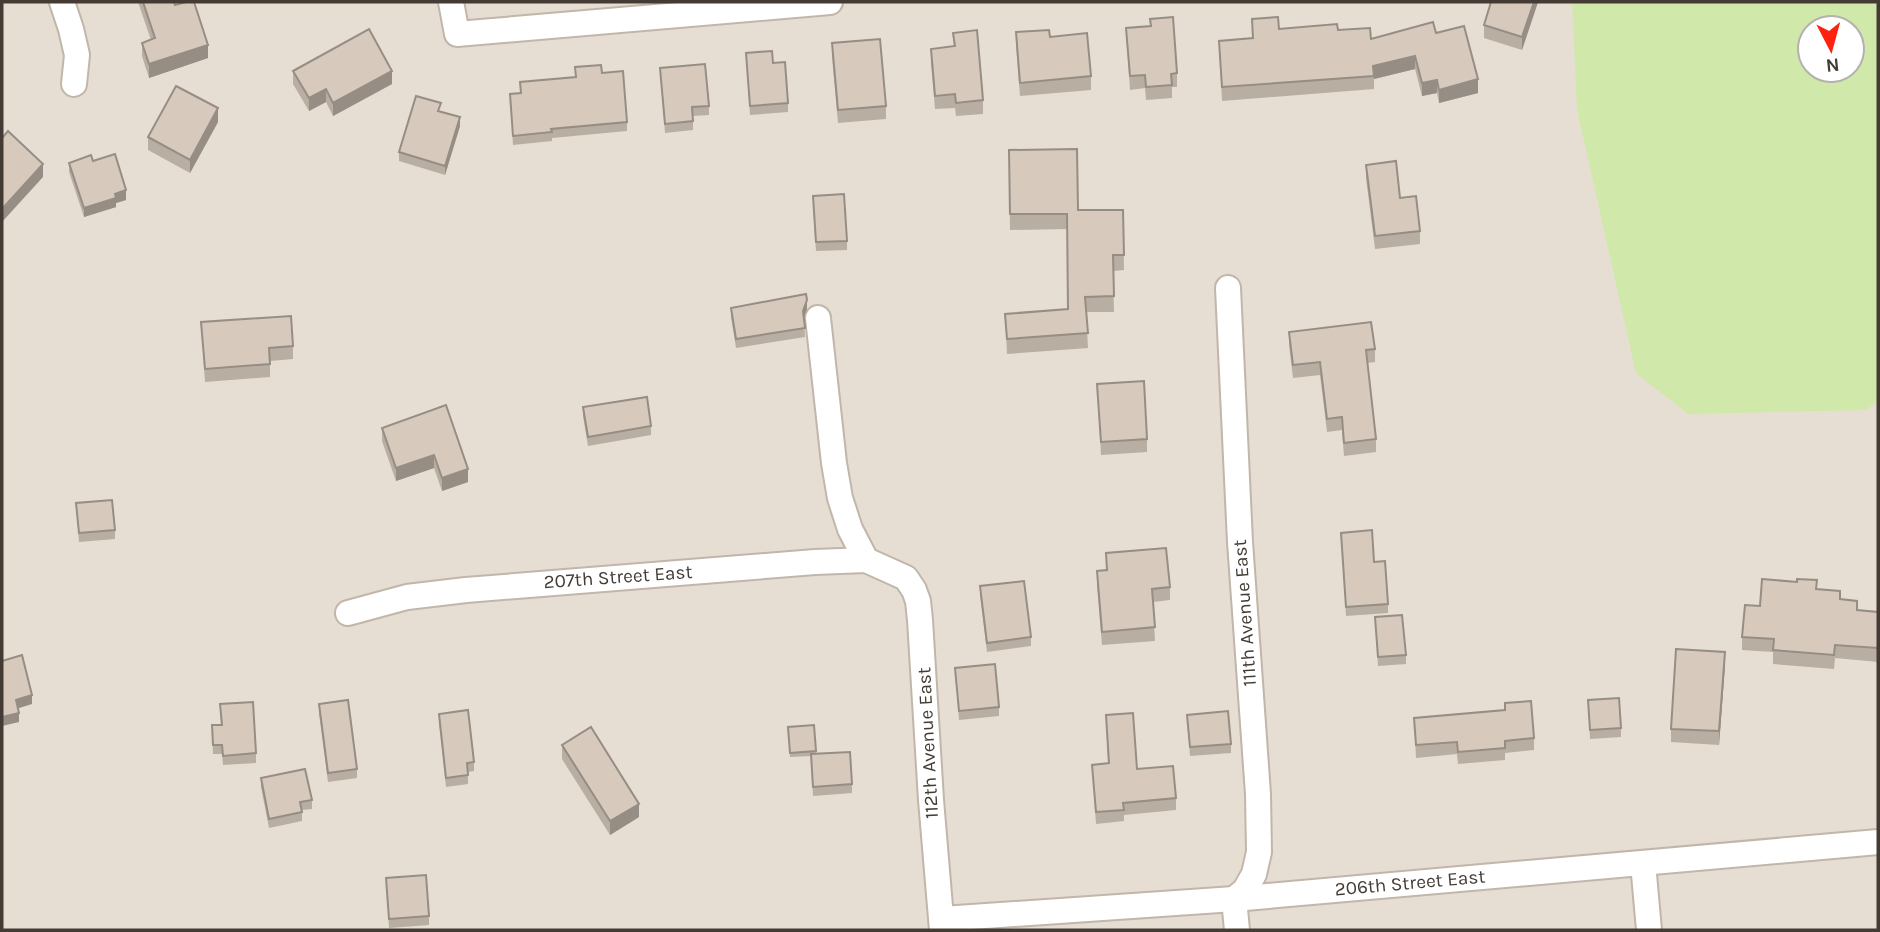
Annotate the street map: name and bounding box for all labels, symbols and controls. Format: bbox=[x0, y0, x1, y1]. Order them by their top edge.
north arrow bbox=[1796, 14, 1866, 84]
text: N bbox=[1825, 53, 1841, 77]
street label: 111th Avenue East bbox=[1229, 539, 1261, 687]
street label: 207th Street East bbox=[543, 561, 693, 593]
street label: 112th Avenue East bbox=[913, 667, 943, 819]
street label: 206th Street East bbox=[1334, 865, 1486, 901]

